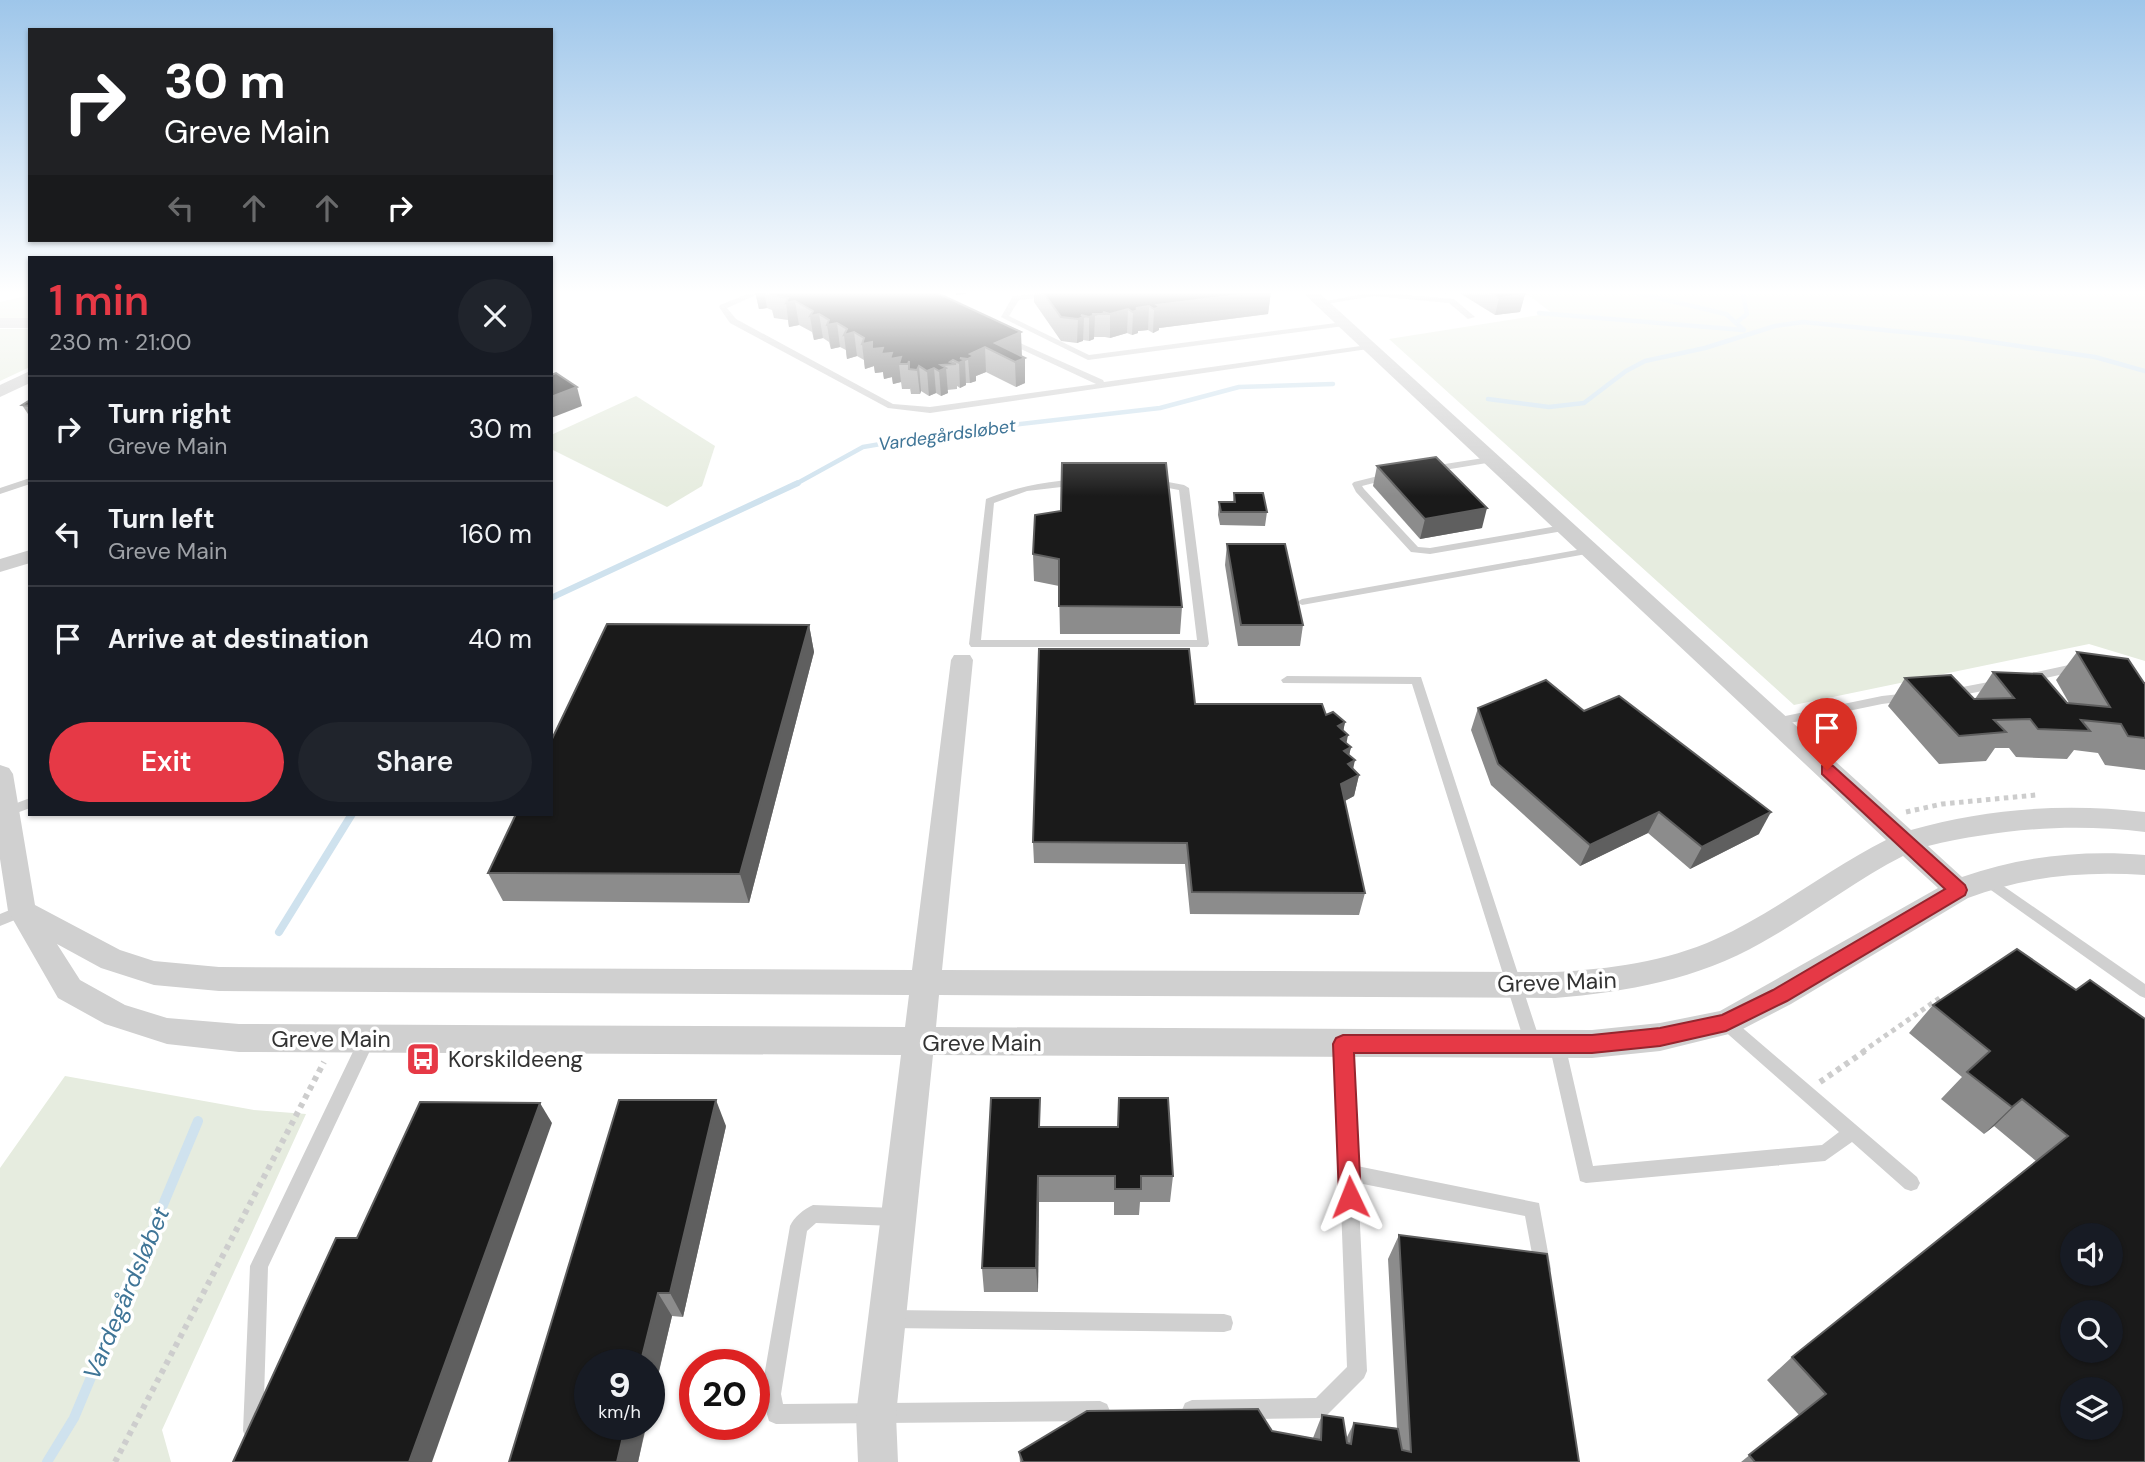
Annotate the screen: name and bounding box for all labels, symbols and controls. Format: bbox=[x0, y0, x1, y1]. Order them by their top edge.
text: 30 m bbox=[164, 49, 286, 113]
icon: right bbox=[49, 56, 140, 147]
text: Greve Main bbox=[164, 111, 330, 153]
icon: left bbox=[162, 189, 200, 227]
icon: ahead bbox=[235, 189, 273, 227]
icon: ahead bbox=[308, 189, 346, 227]
icon: right bbox=[381, 189, 419, 227]
text: 1 min bbox=[49, 273, 149, 328]
button: close bbox=[458, 279, 532, 353]
text: 230 m · 21:00 bbox=[49, 327, 192, 357]
text: Turn right bbox=[108, 397, 232, 431]
icon: right bbox=[49, 410, 87, 448]
text: 30 m bbox=[469, 412, 532, 446]
water label: Vardegårdsløbet bbox=[877, 413, 1018, 457]
text: Greve Main bbox=[108, 431, 227, 461]
text: Turn left bbox=[108, 502, 215, 536]
icon: left bbox=[49, 515, 87, 553]
text: 160 m bbox=[460, 517, 532, 551]
text: Greve Main bbox=[108, 536, 227, 566]
icon: arrive bbox=[49, 620, 87, 658]
text: Arrive at destination bbox=[108, 622, 369, 656]
text: 40 m bbox=[468, 622, 532, 656]
pin bbox=[1797, 698, 1857, 770]
icon: arrive bbox=[1808, 709, 1846, 747]
button: Exit bbox=[49, 722, 284, 802]
button: Share bbox=[298, 722, 532, 802]
street label: Greve Main bbox=[1497, 965, 1617, 999]
street label: Greve Main bbox=[271, 1024, 391, 1054]
street label: Greve Main bbox=[922, 1028, 1042, 1058]
bus stop icon: Korskildeeng bbox=[404, 1040, 442, 1078]
place label: Korskildeeng bbox=[448, 1044, 583, 1074]
position arrow bbox=[1313, 1160, 1387, 1234]
water label: Vardegårdsløbet bbox=[76, 1201, 177, 1384]
map controls bbox=[2060, 1223, 2123, 1440]
button: sound bbox=[2060, 1223, 2123, 1286]
button: search bbox=[2060, 1300, 2123, 1363]
speed limit sign: 20 bbox=[679, 1349, 770, 1440]
text: 9 bbox=[608, 1362, 631, 1408]
button: layers bbox=[2060, 1377, 2123, 1440]
text: km/h bbox=[598, 1400, 641, 1424]

